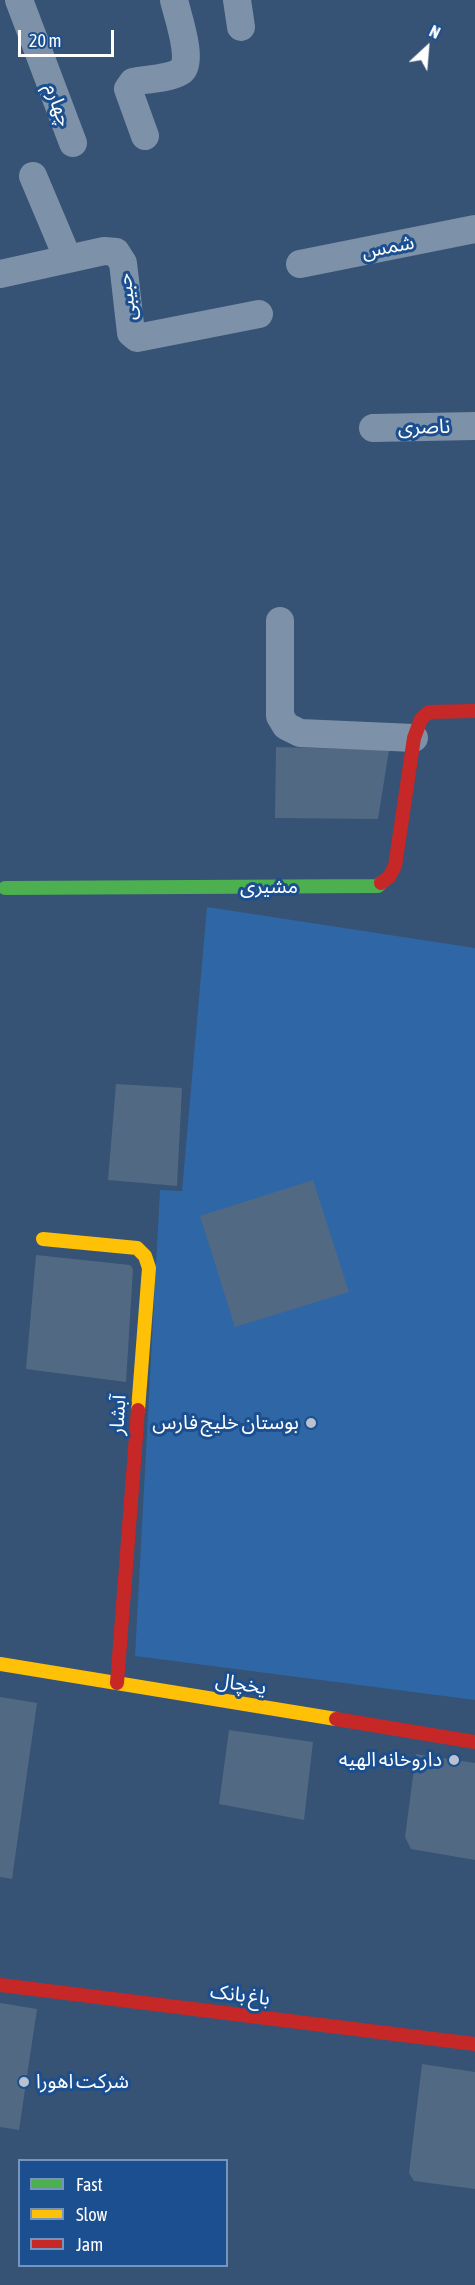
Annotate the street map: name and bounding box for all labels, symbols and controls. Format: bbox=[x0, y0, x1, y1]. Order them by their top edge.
scale bar bbox=[21, 18, 117, 56]
north arrow bbox=[397, 18, 457, 78]
text: N bbox=[427, 22, 443, 42]
text: 20 m bbox=[29, 30, 61, 51]
street label: چهارم bbox=[39, 80, 77, 130]
street label: شمس bbox=[360, 230, 416, 264]
street label: حبیبی bbox=[112, 272, 142, 322]
street label: ناصری bbox=[398, 415, 450, 439]
street label: مشیری bbox=[240, 875, 298, 899]
street label: آبشار bbox=[105, 1394, 131, 1436]
place label: بوستان خلیج فارس bbox=[152, 1411, 299, 1435]
marker: بوستان خلیج فارس bbox=[304, 1416, 318, 1430]
street label: یخچال bbox=[214, 1668, 268, 1700]
place label: داروخانه الهیه bbox=[339, 1748, 442, 1772]
marker: داروخانه الهیه bbox=[447, 1753, 461, 1767]
street label: باغ بانک bbox=[209, 1979, 271, 2011]
place label: شرکت اهورا bbox=[36, 2070, 129, 2094]
marker: شرکت اهورا bbox=[17, 2075, 31, 2089]
legend bbox=[18, 2159, 228, 2267]
text: Fast bbox=[76, 2174, 103, 2195]
text: Slow bbox=[76, 2204, 107, 2225]
text: Jam bbox=[76, 2234, 103, 2255]

